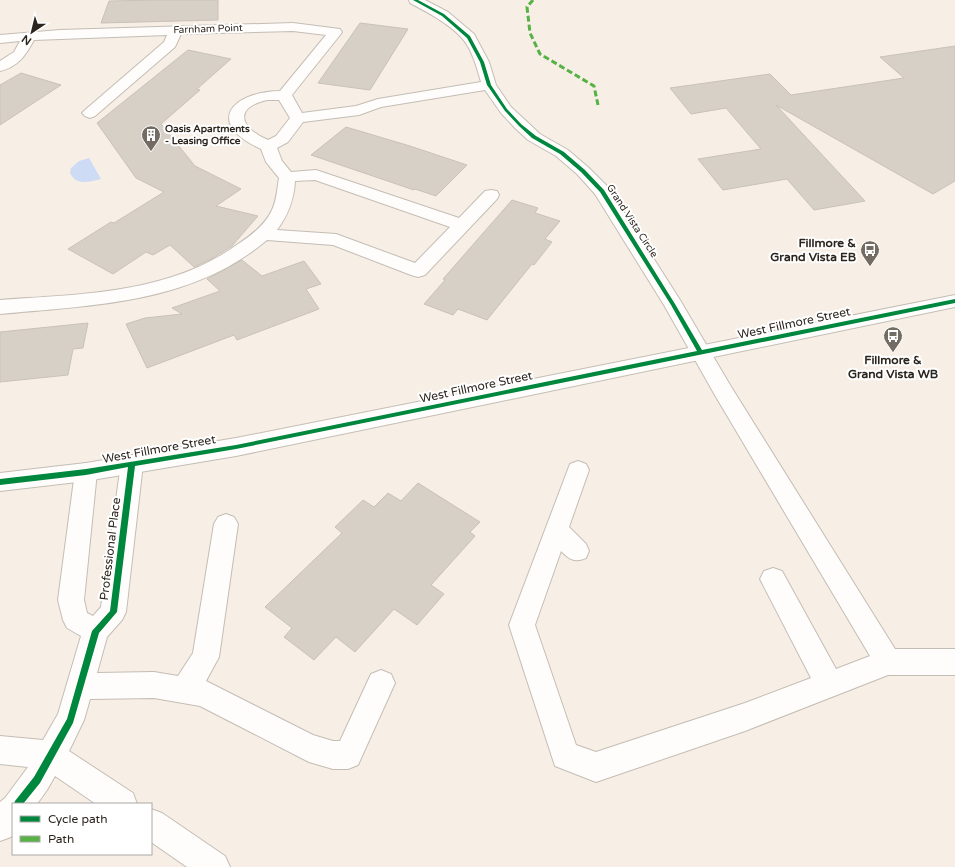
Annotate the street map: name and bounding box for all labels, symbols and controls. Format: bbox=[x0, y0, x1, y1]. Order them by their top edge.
north arrow bbox=[12, 12, 52, 52]
street label: Farnham Point bbox=[173, 22, 243, 36]
text: N bbox=[19, 32, 34, 48]
place label: Oasis Apartments - Leasing Office bbox=[165, 123, 250, 147]
building icon: Oasis Apartments - Leasing Office bbox=[140, 124, 162, 152]
street label: Grand Vista Circle bbox=[604, 182, 660, 260]
place label: Fillmore & Grand Vista EB bbox=[770, 236, 856, 264]
bus stop icon: Fillmore & Grand Vista EB bbox=[859, 239, 881, 267]
street label: West Fillmore Street bbox=[736, 304, 852, 342]
bus stop icon: Fillmore & Grand Vista WB bbox=[882, 325, 904, 353]
place label: Fillmore & Grand Vista WB bbox=[848, 353, 938, 381]
street label: West Fillmore Street bbox=[418, 368, 534, 406]
street label: West Fillmore Street bbox=[101, 432, 217, 466]
street label: Professional Place bbox=[97, 497, 123, 601]
legend bbox=[12, 803, 152, 855]
text: Cycle path bbox=[48, 812, 107, 826]
text: Path bbox=[48, 832, 74, 846]

